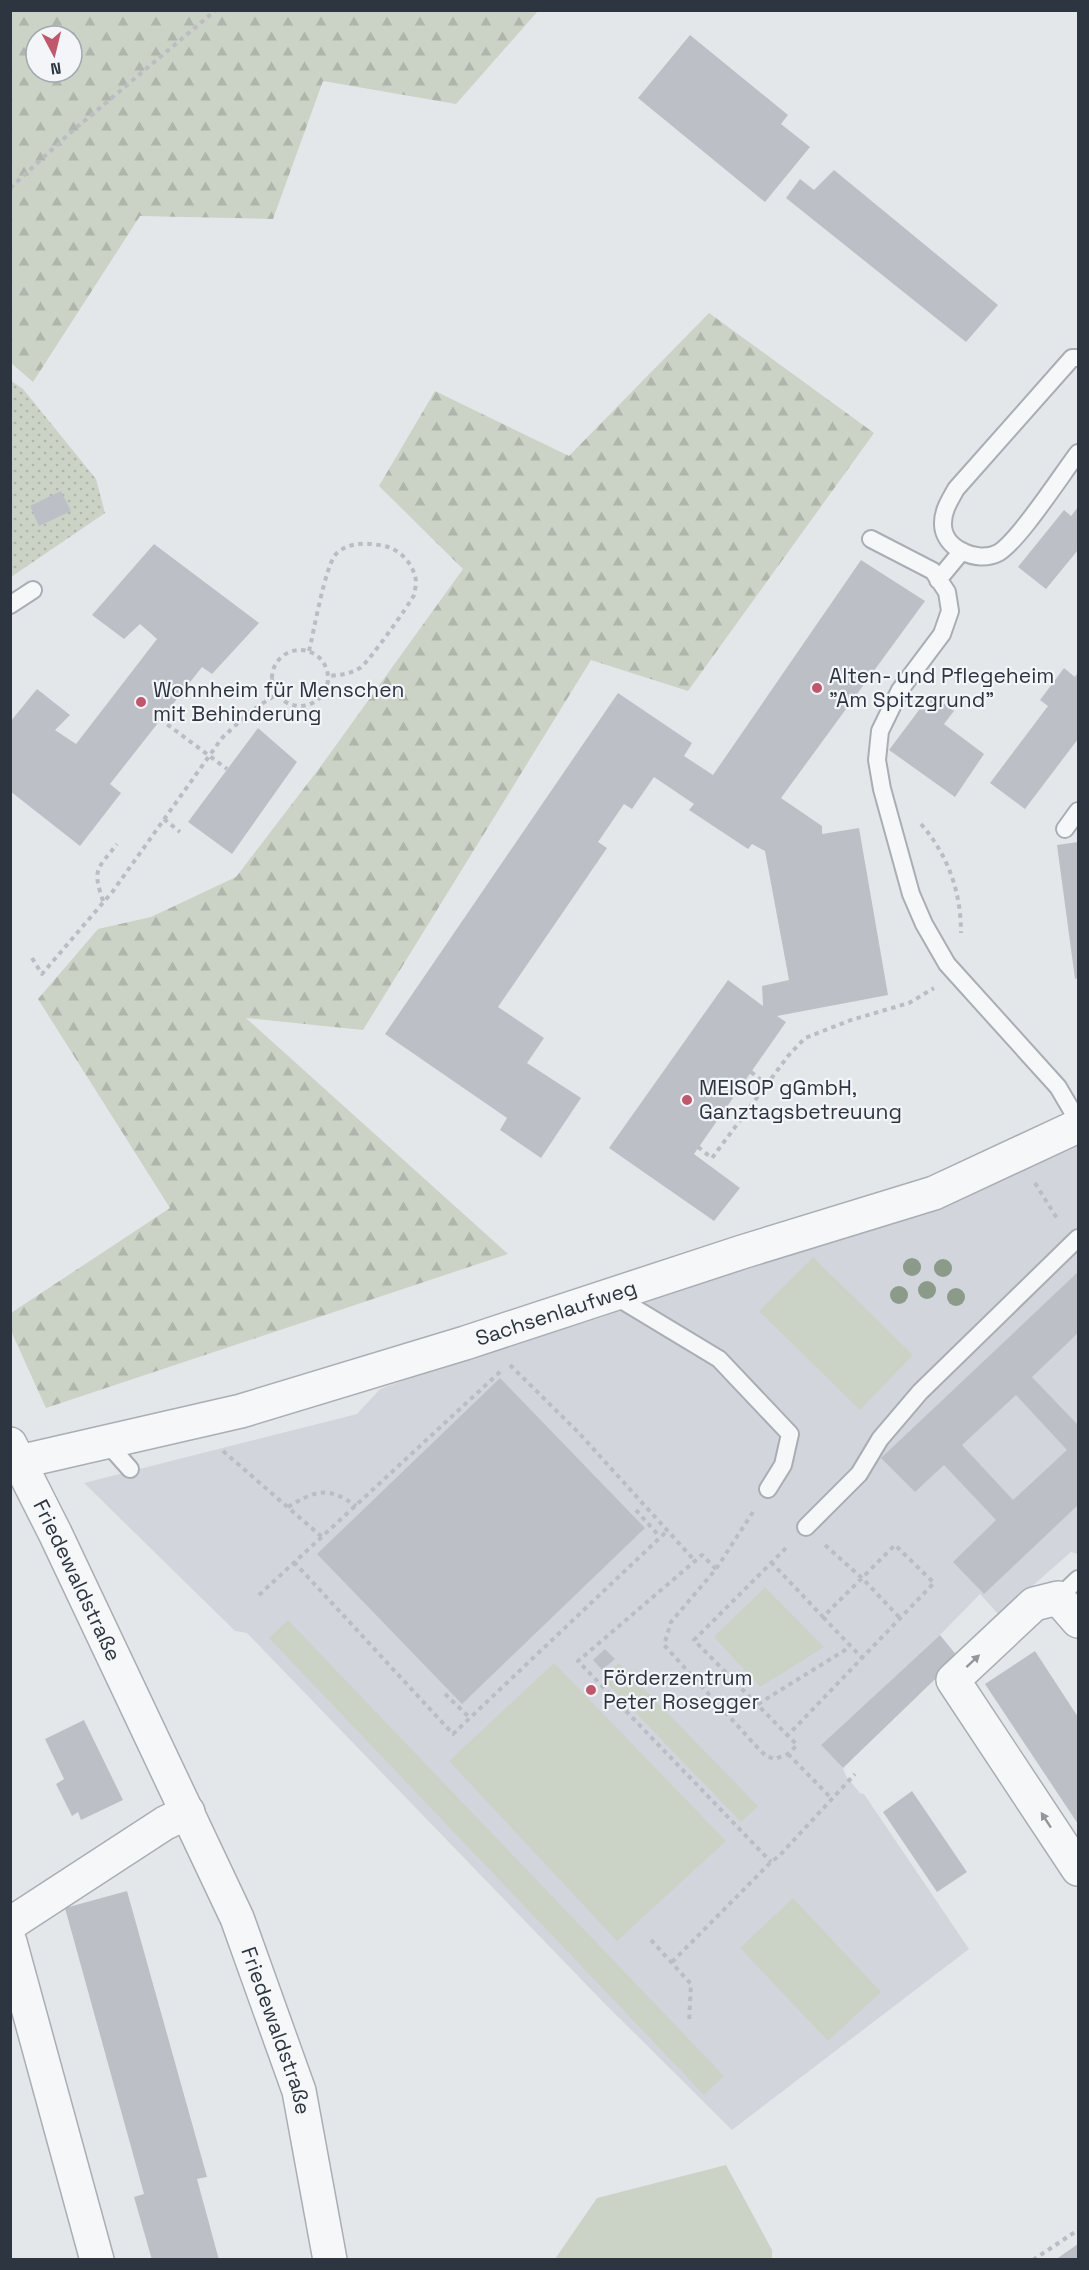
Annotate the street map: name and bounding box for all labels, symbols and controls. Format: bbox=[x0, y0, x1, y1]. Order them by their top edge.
north arrow bbox=[24, 24, 84, 84]
text: N bbox=[49, 57, 62, 79]
place label: Alten- und Pflegeheim "Am Spitzgrund" bbox=[829, 662, 1054, 713]
place label: Wohnheim für Menschen mit Behinderung bbox=[153, 676, 404, 727]
marker: Alten- und Pflegeheim "Am Spitzgrund" bbox=[810, 681, 824, 695]
marker: Wohnheim für Menschen mit Behinderung bbox=[134, 695, 148, 709]
place label: MEISOP gGmbH, Ganztagsbetreuung bbox=[699, 1074, 902, 1125]
marker: MEISOP gGmbH, Ganztagsbetreuung bbox=[680, 1093, 694, 1107]
street label: Sachsenlaufweg bbox=[472, 1274, 640, 1352]
street label: Friedewaldstraße bbox=[27, 1495, 128, 1665]
one-way arrow bbox=[965, 1655, 980, 1668]
place label: Förderzentrum Peter Rosegger bbox=[603, 1664, 759, 1715]
marker: Förderzentrum Peter Rosegger bbox=[584, 1683, 598, 1697]
one-way arrow bbox=[1041, 1812, 1052, 1828]
street label: Friedewaldstraße bbox=[235, 1943, 317, 2117]

